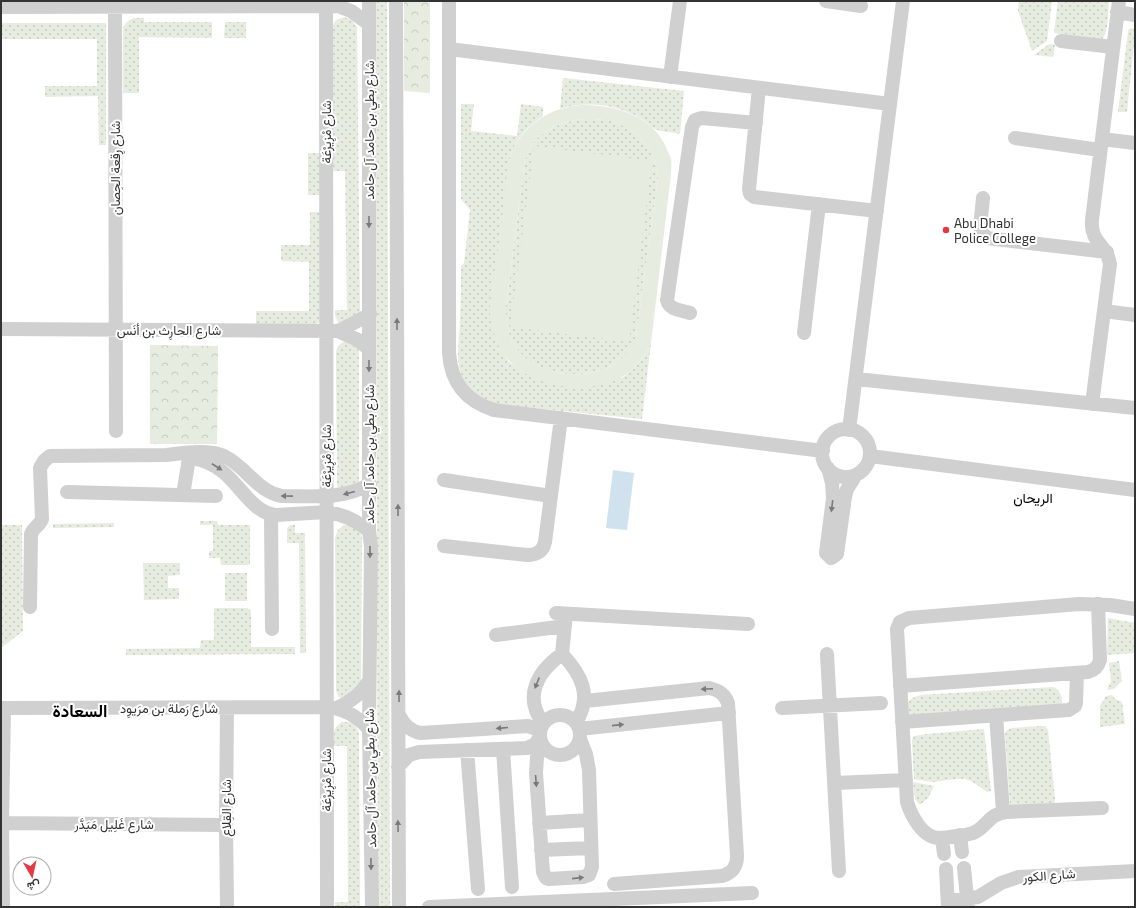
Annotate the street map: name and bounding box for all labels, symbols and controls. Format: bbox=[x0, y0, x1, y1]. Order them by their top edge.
street label: شارع بطي بن حامد آل حامد bbox=[361, 60, 380, 200]
street label: شارع مْزِيرْعَة bbox=[318, 100, 337, 164]
street label: شارع رِقعة الحِصان bbox=[107, 121, 126, 215]
place label: Abu Dhabi Police College bbox=[954, 215, 1036, 246]
one-way arrow bbox=[366, 216, 372, 229]
marker: Abu Dhabi Police College bbox=[941, 225, 951, 235]
one-way arrow bbox=[394, 317, 400, 330]
street label: شارع الحارِث بن أنَس bbox=[117, 322, 221, 341]
one-way arrow bbox=[366, 360, 372, 373]
street label: شارع بطي بن حامد آل حامد bbox=[361, 384, 380, 524]
street label: شارع مْزِيرْعَة bbox=[318, 424, 337, 488]
one-way arrow bbox=[211, 464, 223, 471]
district label: الريحان bbox=[1013, 489, 1053, 507]
one-way arrow bbox=[343, 490, 355, 496]
one-way arrow bbox=[281, 492, 293, 499]
one-way arrow bbox=[829, 500, 835, 512]
one-way arrow bbox=[395, 503, 401, 516]
one-way arrow bbox=[367, 546, 373, 559]
one-way arrow bbox=[534, 677, 540, 688]
one-way arrow bbox=[700, 686, 713, 692]
one-way arrow bbox=[396, 689, 402, 702]
district label: السعادة bbox=[52, 700, 108, 720]
street label: شارع رَملة بن مرَيوِد bbox=[120, 700, 218, 719]
street label: شارع بطي بن حامد آل حامد bbox=[361, 708, 382, 848]
one-way arrow bbox=[612, 721, 624, 728]
one-way arrow bbox=[496, 724, 508, 731]
street label: شارع مْزِيرْعَة bbox=[318, 748, 337, 812]
one-way arrow bbox=[533, 775, 540, 787]
street label: شارع القِلاع bbox=[218, 779, 236, 837]
street label: شارع غَلِيل مَيَدَّر bbox=[73, 816, 154, 834]
one-way arrow bbox=[395, 820, 402, 832]
north arrow bbox=[12, 856, 52, 896]
one-way arrow bbox=[368, 858, 374, 871]
street label: شارع الكور bbox=[1021, 865, 1076, 887]
one-way arrow bbox=[572, 874, 584, 881]
text: ش bbox=[26, 878, 41, 894]

